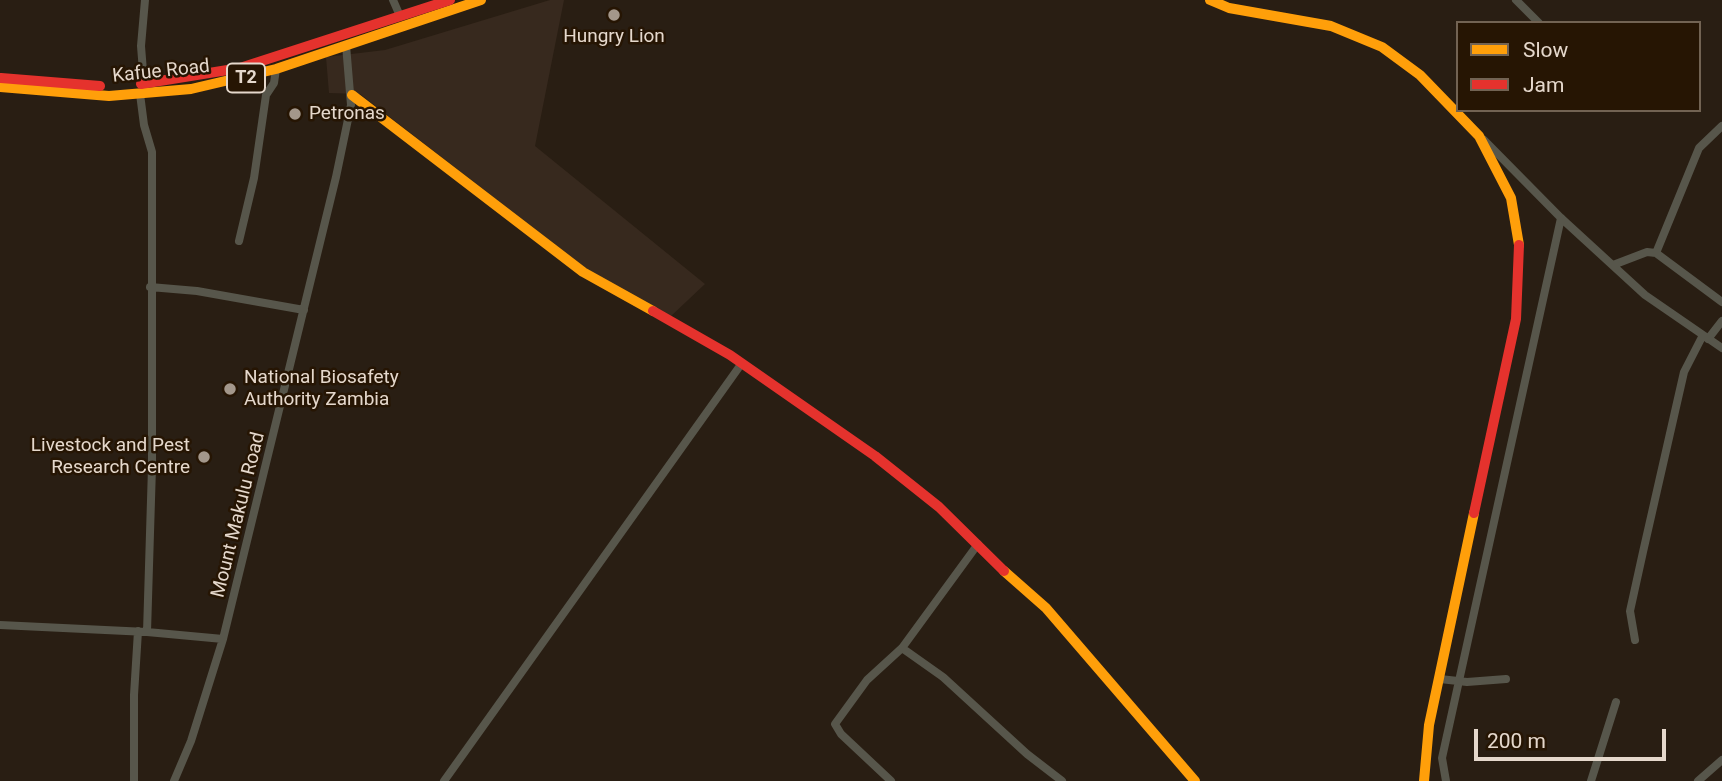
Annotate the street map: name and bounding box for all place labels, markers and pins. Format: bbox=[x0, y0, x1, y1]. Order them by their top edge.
marker: Hungry Lion bbox=[606, 7, 622, 23]
place label: Hungry Lion bbox=[563, 26, 665, 48]
place label: Petronas bbox=[309, 103, 385, 125]
marker: Petronas bbox=[287, 106, 303, 122]
place label: National Biosafety Authority Zambia bbox=[244, 367, 399, 411]
marker: National Biosafety Authority Zambia bbox=[222, 381, 238, 397]
place label: Livestock and Pest Research Centre bbox=[31, 435, 190, 479]
marker: Livestock and Pest Research Centre bbox=[196, 449, 212, 465]

